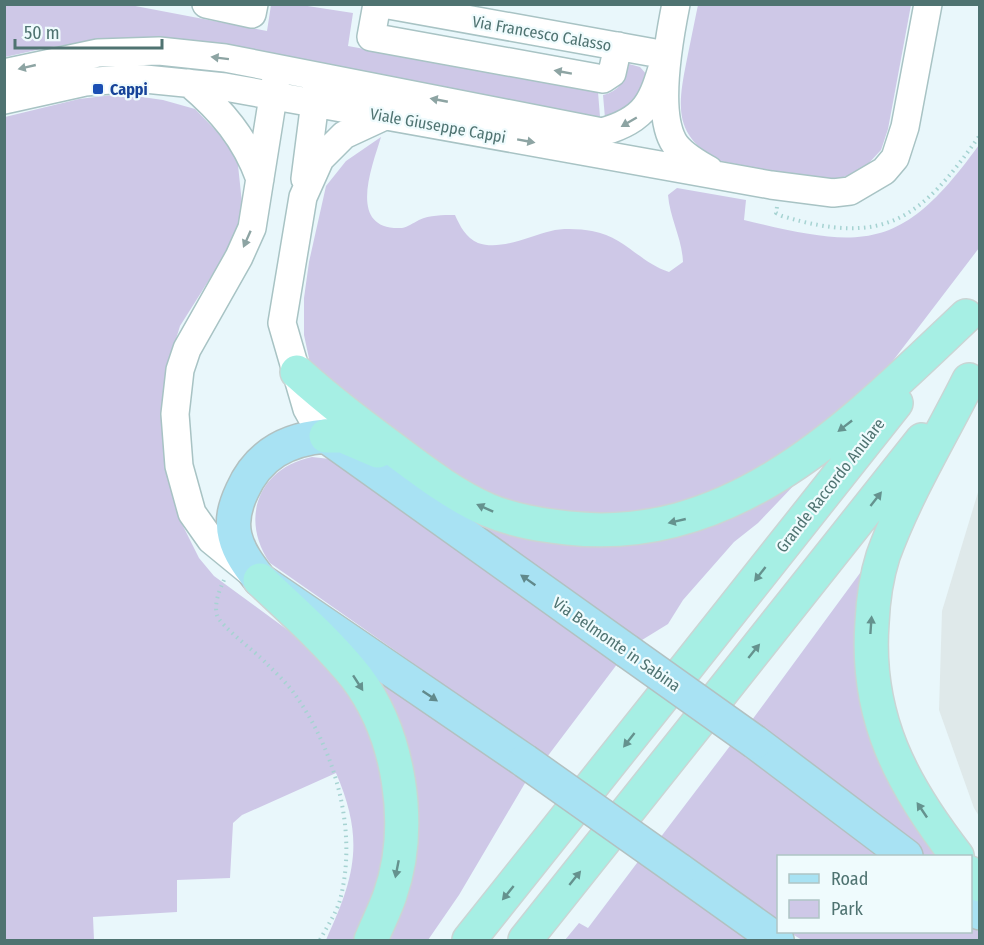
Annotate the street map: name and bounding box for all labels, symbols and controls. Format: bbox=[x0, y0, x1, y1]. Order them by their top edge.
scale bar bbox=[15, 12, 162, 50]
street label: Via Francesco Calasso bbox=[471, 12, 613, 55]
text: 50 m bbox=[24, 22, 60, 44]
one-way arrow bbox=[210, 53, 229, 62]
one-way arrow bbox=[17, 63, 36, 72]
one-way arrow bbox=[553, 67, 572, 76]
place label: Cappi bbox=[110, 80, 148, 99]
marker: Cappi bbox=[91, 82, 105, 96]
one-way arrow bbox=[429, 95, 448, 104]
street label: Viale Giuseppe Cappi bbox=[369, 104, 507, 147]
one-way arrow bbox=[620, 117, 637, 127]
one-way arrow bbox=[516, 137, 535, 146]
one-way arrow bbox=[242, 230, 252, 248]
street label: Grande Raccordo Anulare bbox=[772, 414, 889, 556]
one-way arrow bbox=[838, 420, 853, 432]
one-way arrow bbox=[869, 491, 882, 507]
one-way arrow bbox=[476, 503, 494, 513]
one-way arrow bbox=[667, 517, 686, 526]
one-way arrow bbox=[754, 566, 767, 582]
one-way arrow bbox=[520, 574, 536, 586]
street label: Via Belmonte in Sabina bbox=[549, 593, 684, 696]
one-way arrow bbox=[867, 616, 876, 635]
one-way arrow bbox=[748, 644, 760, 659]
one-way arrow bbox=[353, 675, 364, 691]
one-way arrow bbox=[422, 690, 438, 701]
one-way arrow bbox=[623, 732, 635, 748]
one-way arrow bbox=[917, 801, 928, 818]
legend bbox=[777, 855, 972, 933]
one-way arrow bbox=[392, 860, 401, 879]
text: Road bbox=[831, 868, 868, 890]
one-way arrow bbox=[568, 871, 580, 886]
one-way arrow bbox=[501, 885, 514, 901]
text: Park bbox=[831, 898, 864, 920]

